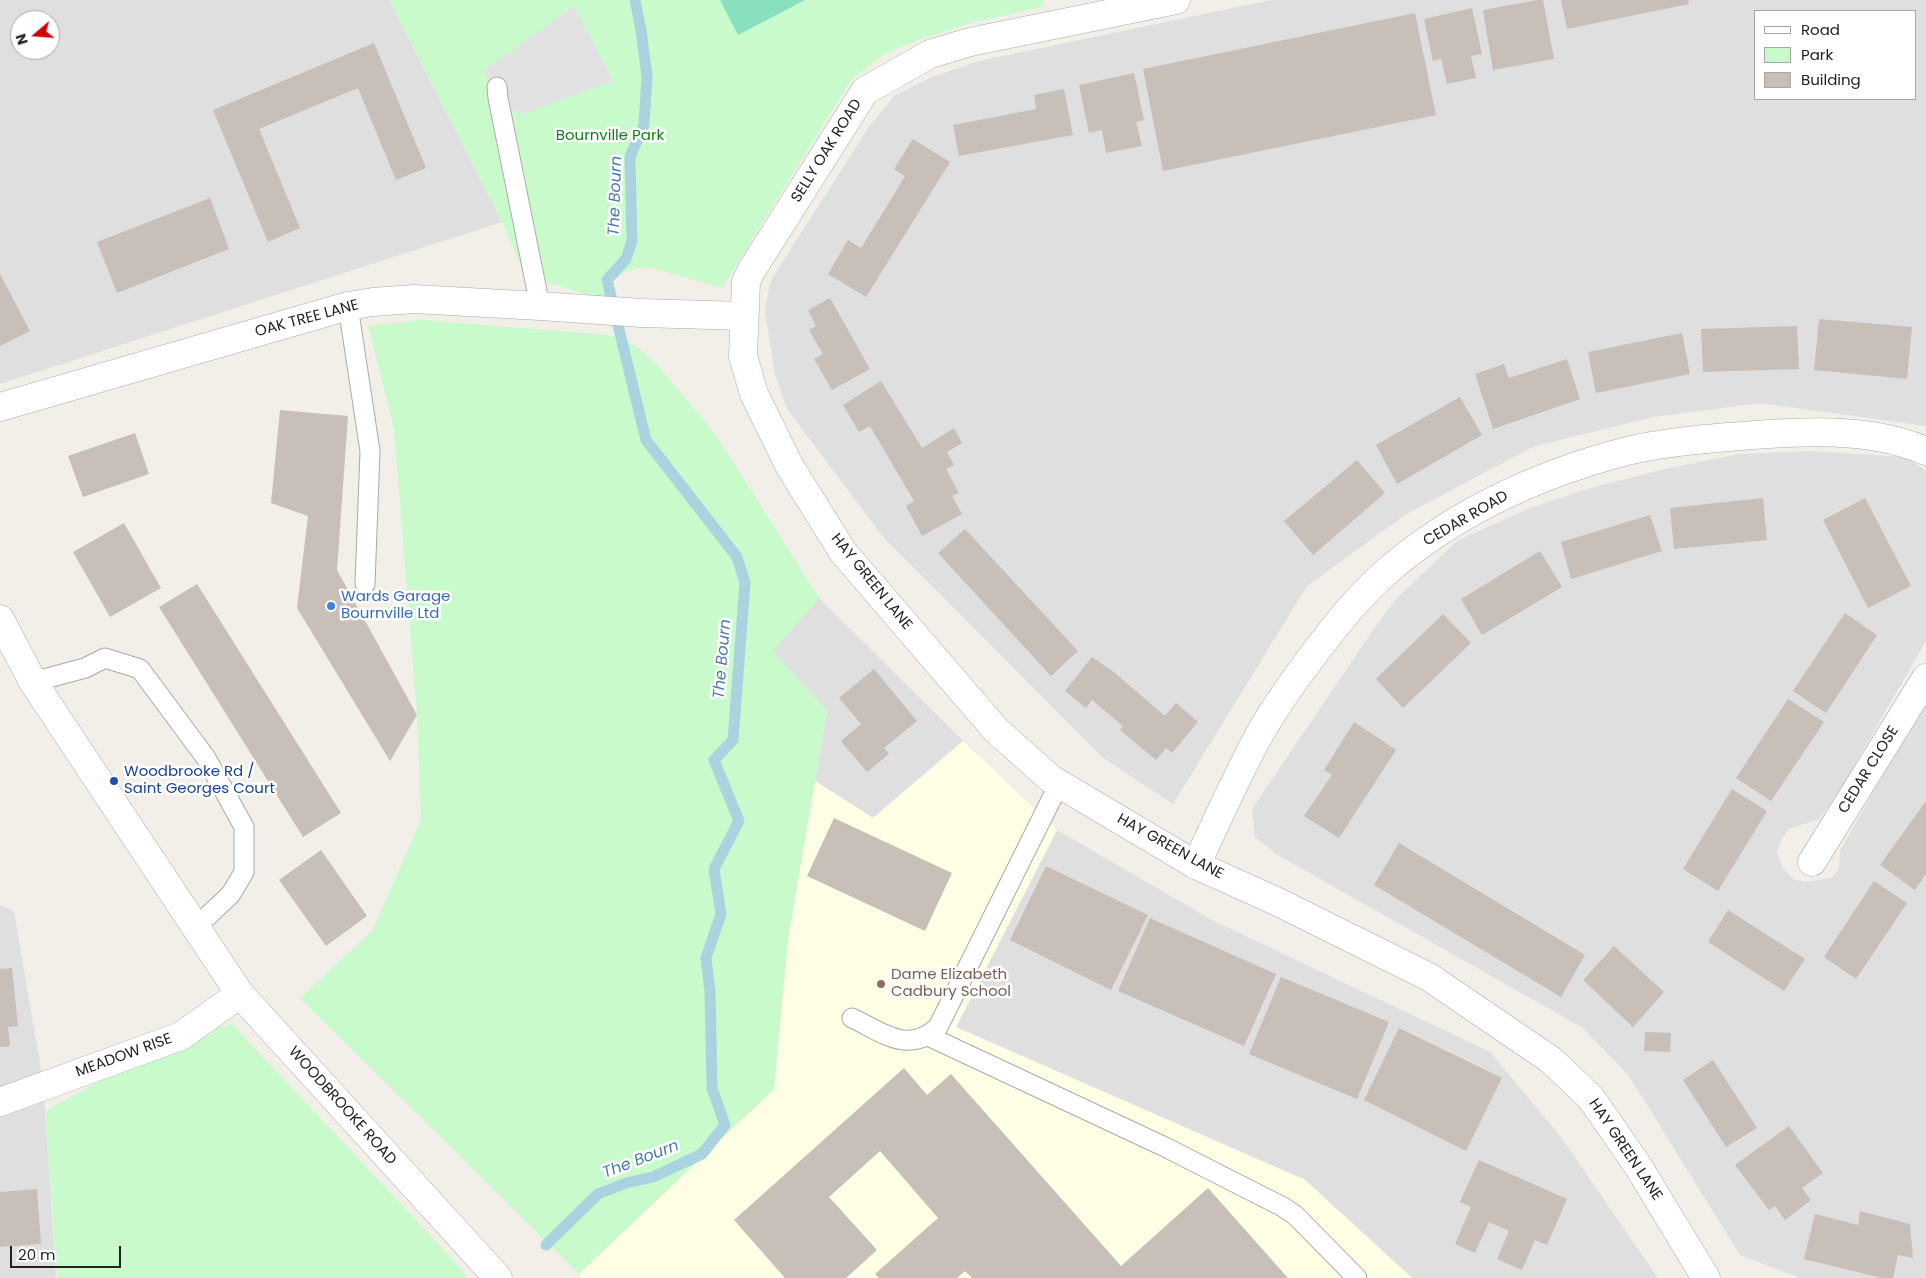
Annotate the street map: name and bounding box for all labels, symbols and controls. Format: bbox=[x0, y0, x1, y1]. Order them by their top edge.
north arrow bbox=[10, 10, 60, 60]
legend bbox=[1754, 10, 1916, 100]
text: Road bbox=[1801, 19, 1840, 40]
text: N bbox=[11, 31, 33, 47]
text: Park bbox=[1801, 44, 1833, 65]
text: Building bbox=[1801, 69, 1861, 90]
street label: SELLY OAK ROAD bbox=[788, 96, 866, 206]
park label: Bournville Park bbox=[556, 127, 664, 145]
water label: The Bourn bbox=[605, 156, 627, 236]
street label: OAK TREE LANE bbox=[253, 297, 361, 341]
street label: CEDAR ROAD bbox=[1420, 488, 1512, 550]
street label: HAY GREEN LANE bbox=[827, 530, 915, 634]
place label: Wards Garage Bournville Ltd bbox=[341, 588, 450, 623]
marker: Wards Garage Bournville Ltd bbox=[325, 600, 337, 612]
water label: The Bourn bbox=[710, 618, 736, 700]
street label: CEDAR CLOSE bbox=[1835, 723, 1903, 817]
place label: Woodbrooke Rd / Saint Georges Court bbox=[124, 763, 275, 798]
marker: Woodbrooke Rd / Saint Georges Court bbox=[108, 775, 120, 787]
street label: HAY GREEN LANE bbox=[1114, 810, 1226, 884]
place label: Dame Elizabeth Cadbury School bbox=[891, 966, 1011, 1001]
marker: Dame Elizabeth Cadbury School bbox=[875, 978, 887, 990]
street label: MEADOW RISE bbox=[73, 1030, 175, 1082]
street label: WOODBROOKE ROAD bbox=[284, 1043, 400, 1169]
street label: HAY GREEN LANE bbox=[1584, 1096, 1666, 1204]
water label: The Bourn bbox=[600, 1137, 682, 1183]
scale bar bbox=[12, 1236, 124, 1268]
text: 20 m bbox=[18, 1244, 56, 1265]

